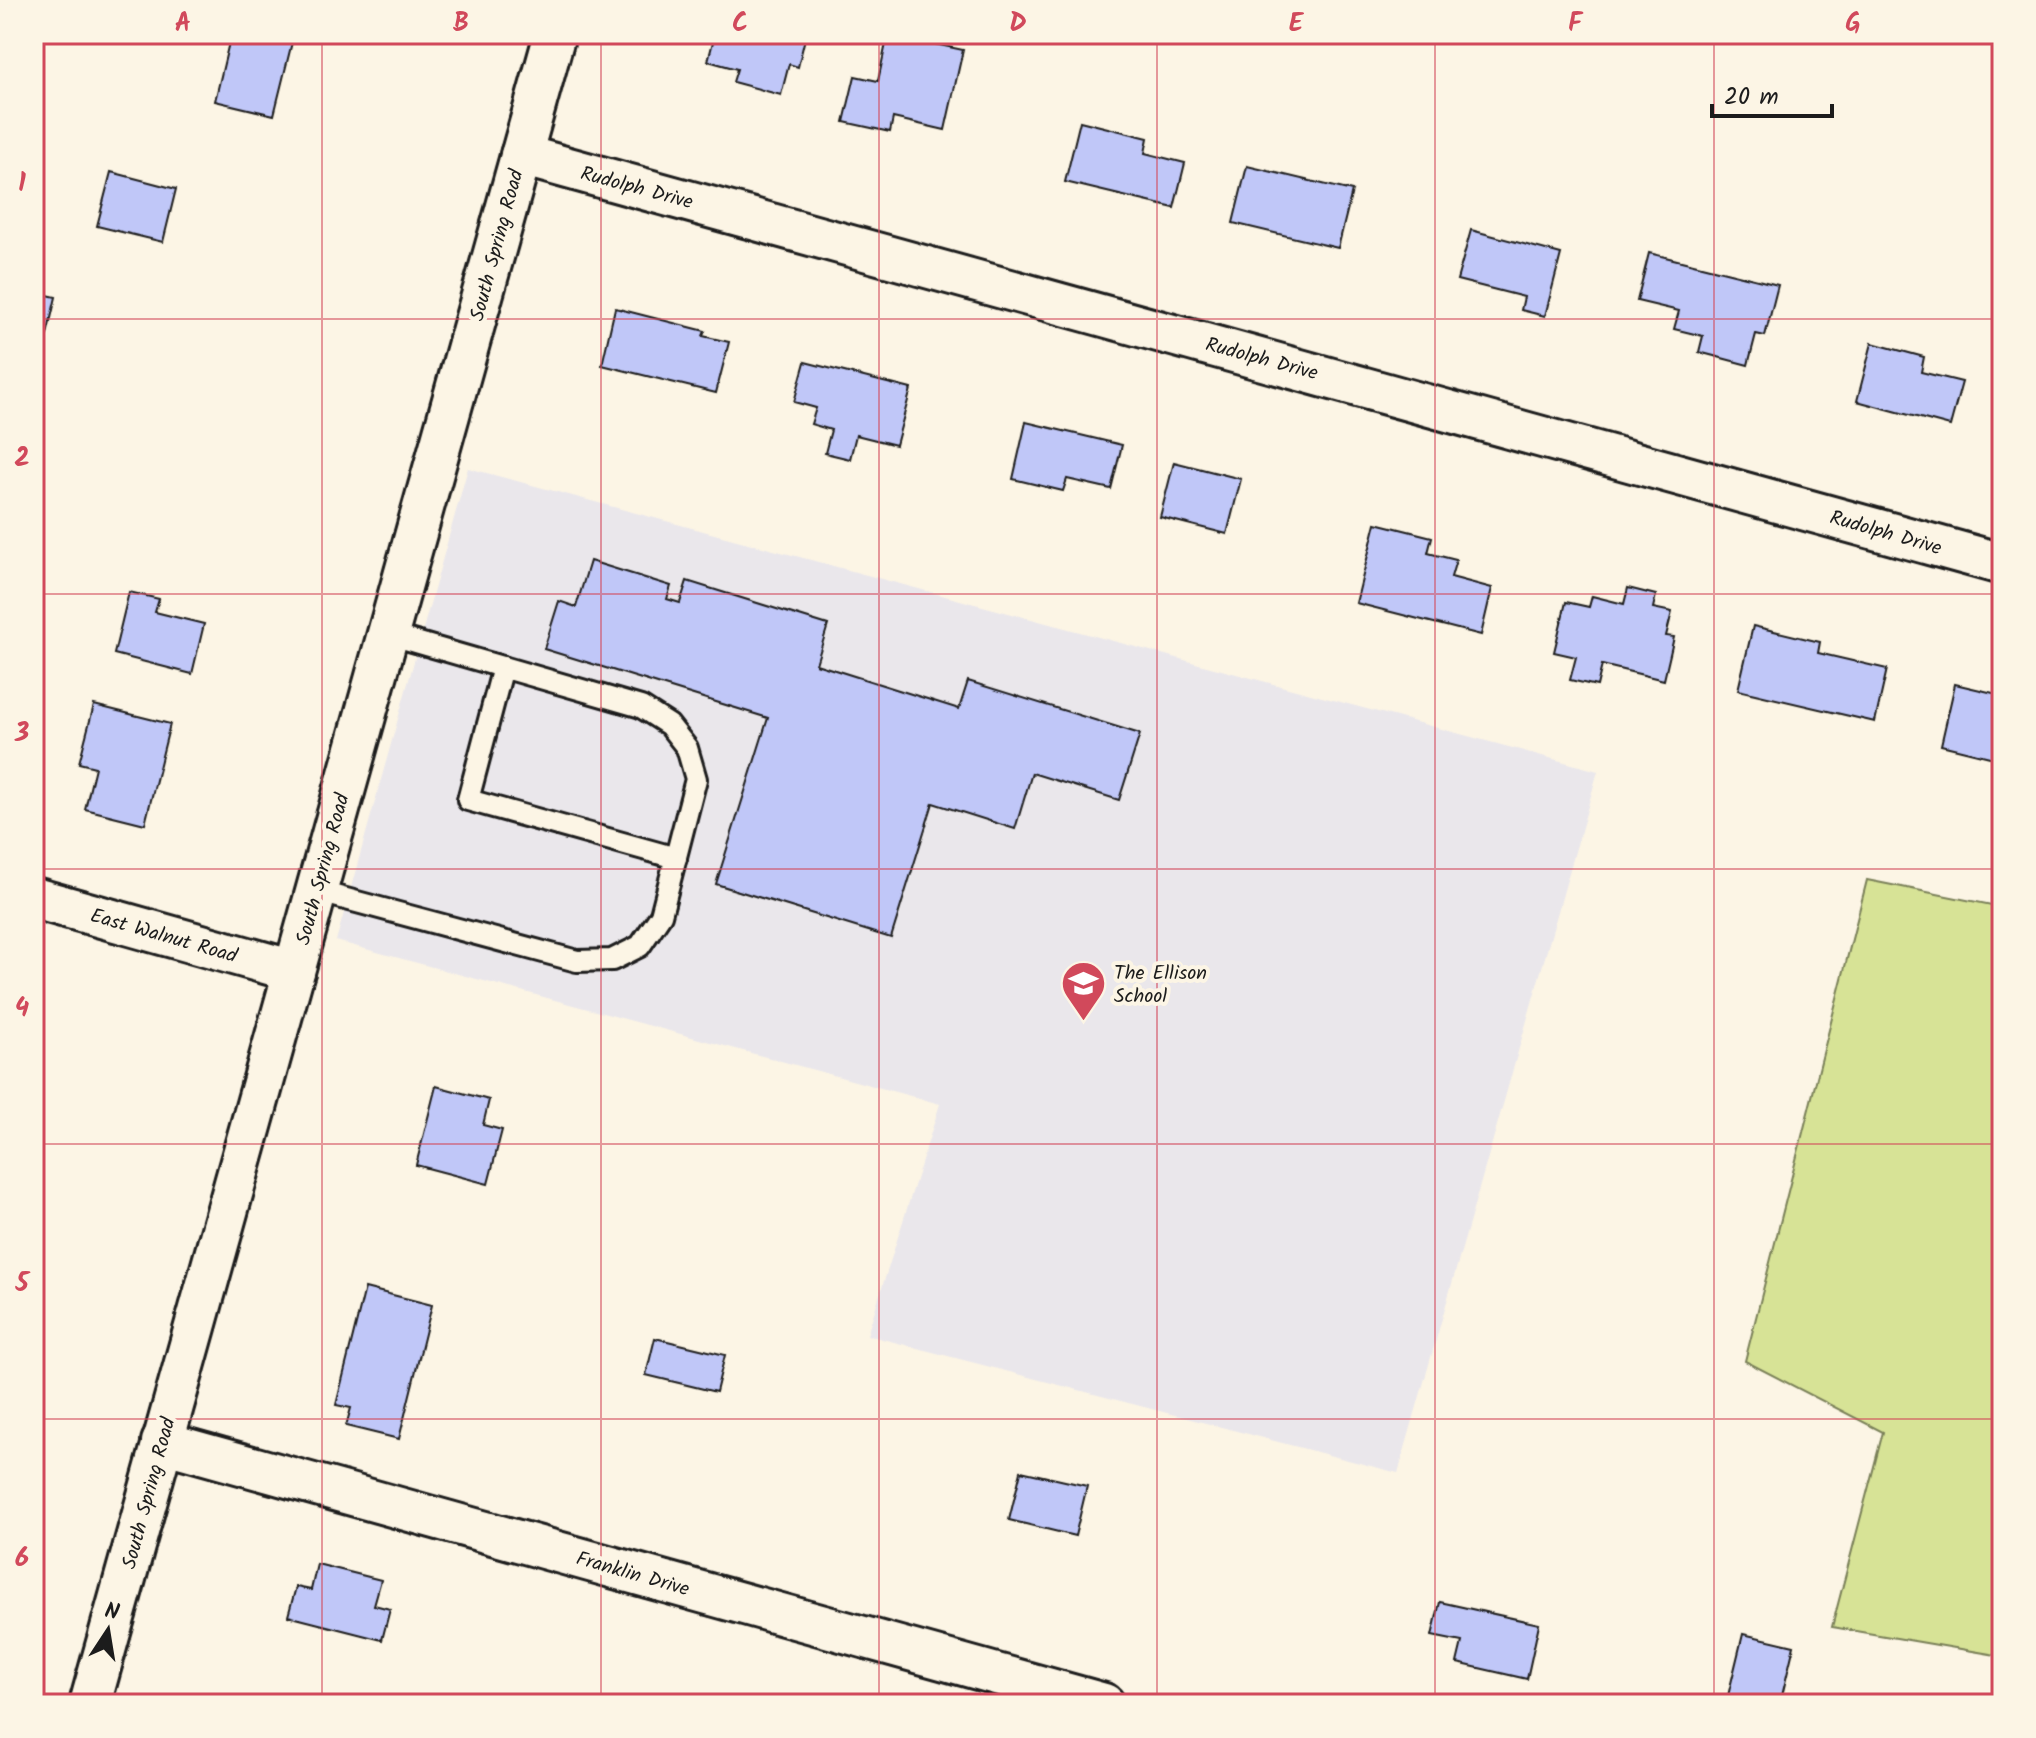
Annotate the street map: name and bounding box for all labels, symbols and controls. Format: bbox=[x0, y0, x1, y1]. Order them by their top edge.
text: A bbox=[175, 3, 191, 45]
text: B bbox=[453, 3, 469, 45]
text: C bbox=[732, 3, 748, 45]
text: D bbox=[1009, 3, 1027, 45]
text: E bbox=[1289, 3, 1305, 45]
text: F bbox=[1568, 3, 1584, 45]
text: G bbox=[1845, 3, 1861, 45]
scale bar bbox=[1712, 68, 1832, 118]
text: 20 m bbox=[1724, 78, 1779, 117]
street label: Rudolph Drive bbox=[577, 159, 696, 219]
text: 1 bbox=[18, 163, 26, 205]
street label: South Spring Road bbox=[462, 165, 534, 325]
street label: Rudolph Drive bbox=[1202, 330, 1321, 390]
text: 2 bbox=[14, 438, 30, 480]
street label: Rudolph Drive bbox=[1826, 503, 1945, 565]
text: 3 bbox=[14, 713, 29, 755]
street label: South Spring Road bbox=[288, 789, 360, 949]
street label: East Walnut Road bbox=[86, 901, 242, 973]
place label: The Ellison School bbox=[1114, 958, 1207, 1013]
school or university icon: The Ellison School bbox=[1059, 959, 1107, 1022]
text: 4 bbox=[15, 988, 29, 1030]
text: 5 bbox=[14, 1263, 30, 1305]
street label: South Spring Road bbox=[114, 1413, 186, 1573]
text: 6 bbox=[15, 1538, 29, 1580]
street label: Franklin Drive bbox=[572, 1543, 693, 1606]
north arrow bbox=[68, 1590, 148, 1670]
text: N bbox=[101, 1594, 122, 1631]

